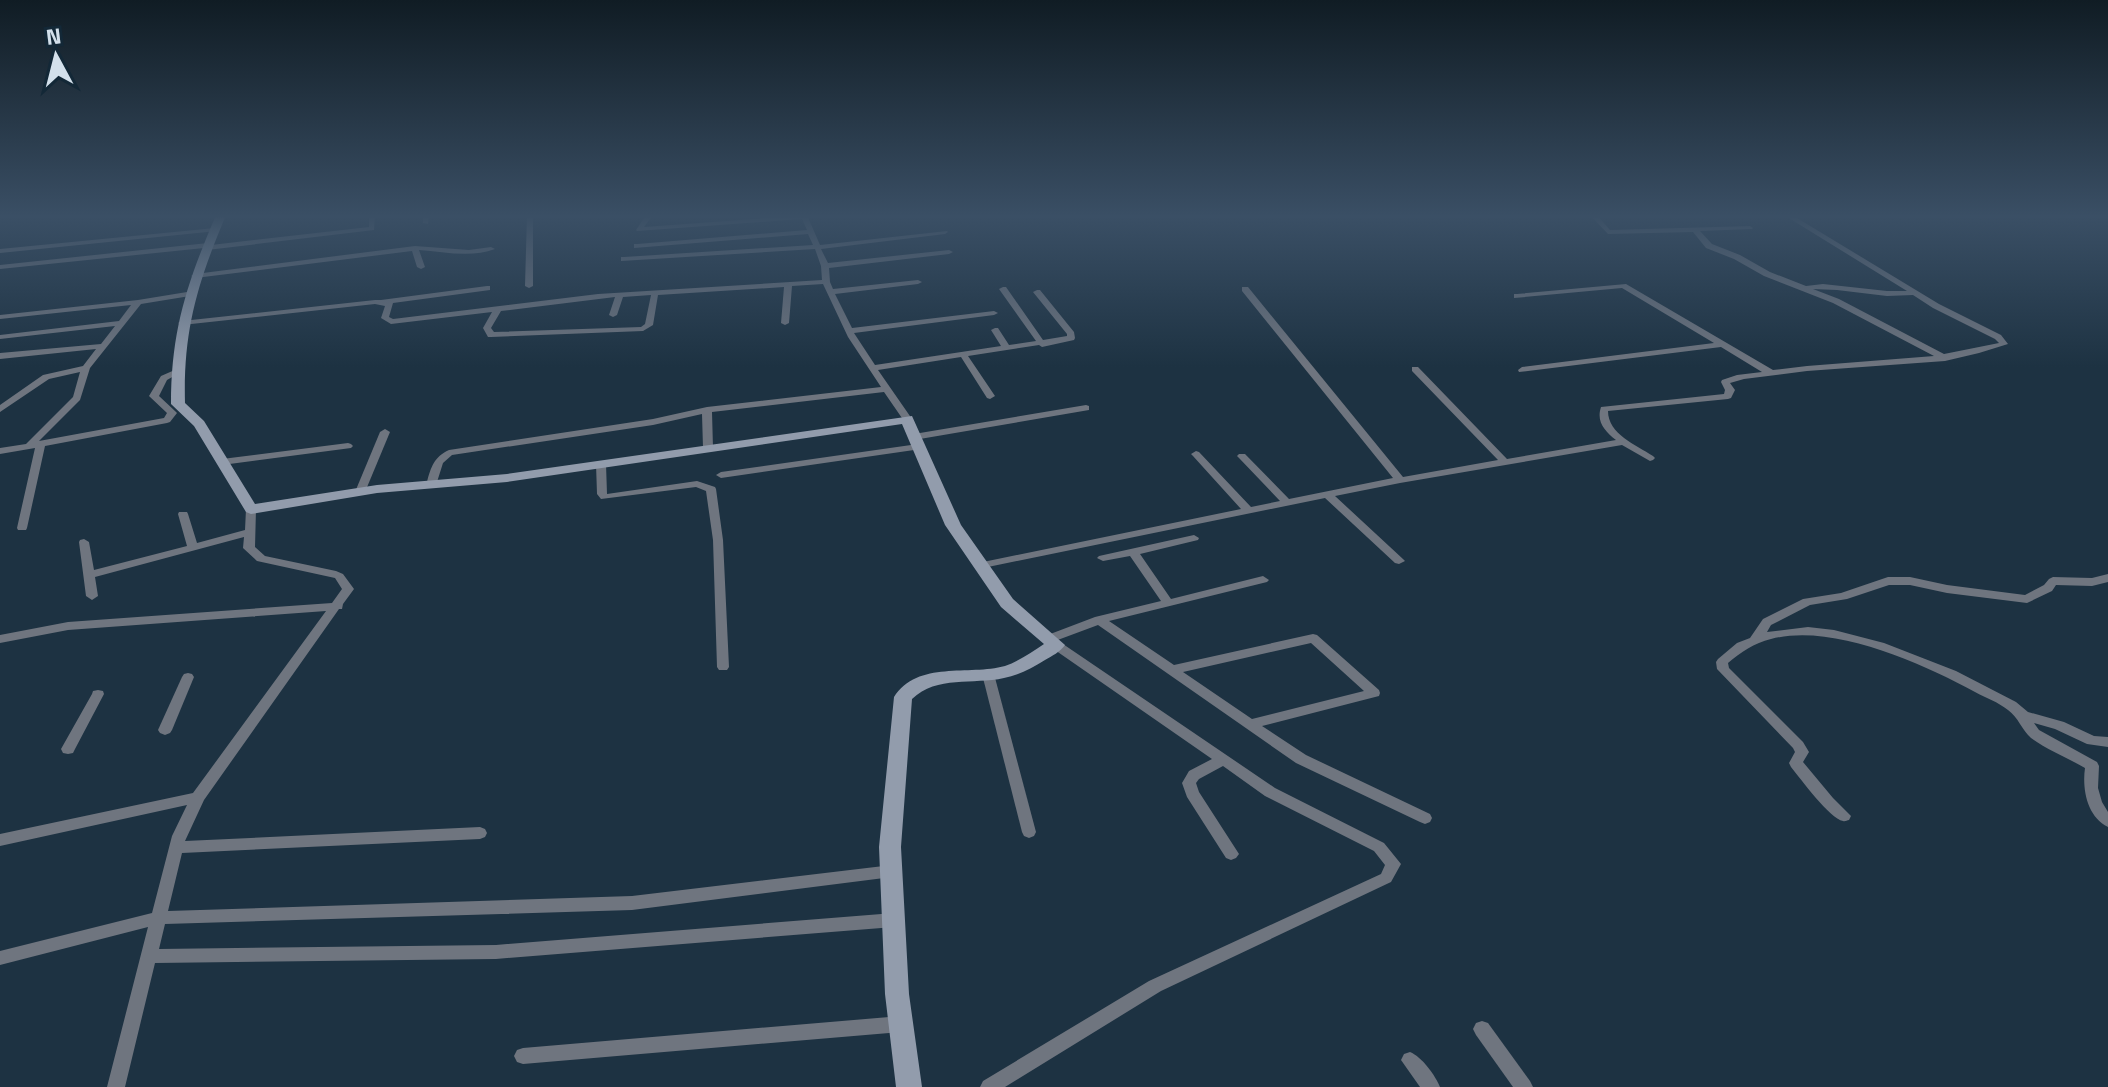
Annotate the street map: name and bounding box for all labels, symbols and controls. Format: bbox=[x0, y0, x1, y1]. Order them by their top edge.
north arrow bbox=[16, 16, 96, 96]
text: N bbox=[44, 18, 63, 54]

